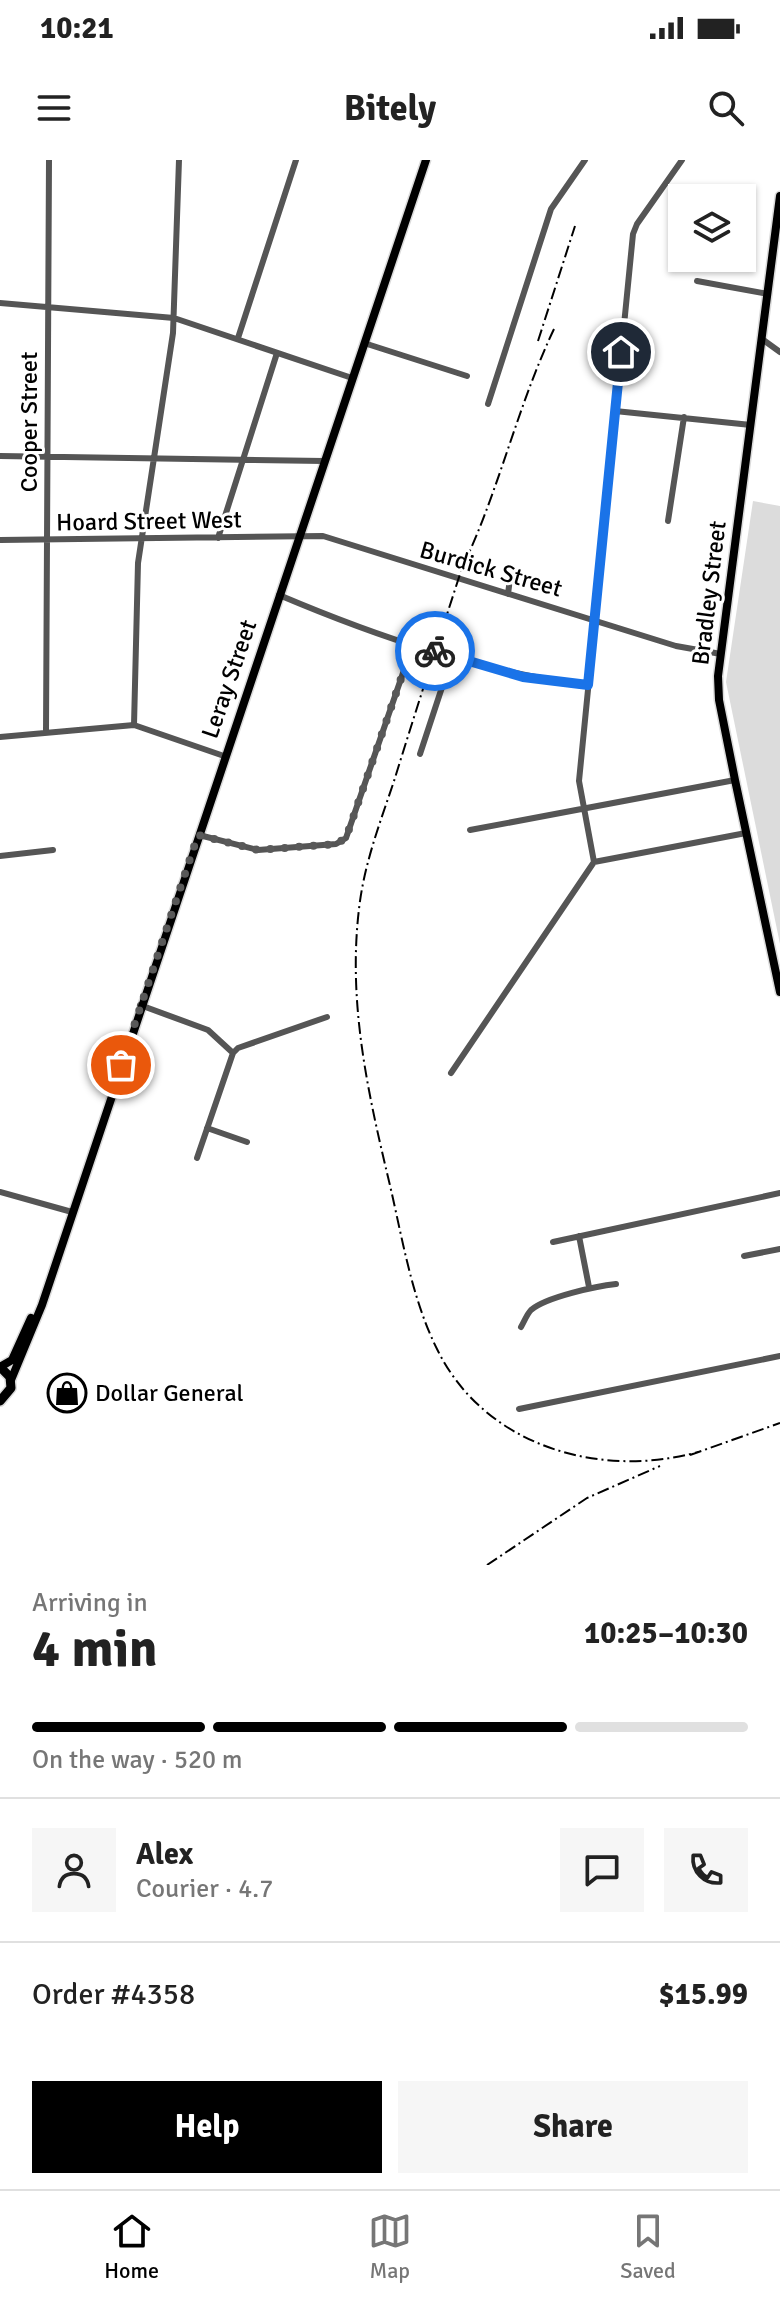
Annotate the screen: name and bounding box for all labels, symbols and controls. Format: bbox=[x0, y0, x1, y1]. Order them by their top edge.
text: 10:21 bbox=[40, 10, 114, 47]
icon: menu bbox=[32, 86, 76, 130]
text: Bitely bbox=[344, 86, 436, 131]
icon: search bbox=[704, 86, 748, 130]
map controls bbox=[668, 184, 756, 272]
button: layers bbox=[668, 184, 756, 272]
pin bbox=[587, 318, 655, 386]
icon: home bbox=[599, 330, 643, 374]
street label: Cooper Street bbox=[14, 352, 44, 492]
street label: Hoard Street West bbox=[56, 504, 242, 538]
street label: Bradley Street bbox=[685, 519, 733, 667]
street label: Burdick Street bbox=[416, 534, 566, 604]
courier bbox=[395, 611, 475, 691]
street label: Leray Street bbox=[195, 616, 263, 742]
icon: bike bbox=[413, 629, 457, 673]
pin bbox=[87, 1031, 155, 1099]
icon: bag bbox=[99, 1043, 143, 1087]
shop icon: Dollar General bbox=[46, 1372, 88, 1414]
place label: Dollar General bbox=[95, 1378, 244, 1408]
text: Arriving in bbox=[32, 1587, 148, 1619]
text: 10:25–10:30 bbox=[584, 1615, 748, 1652]
text: 4 min bbox=[32, 1617, 158, 1681]
text: On the way · 520 m bbox=[32, 1744, 242, 1776]
button: person bbox=[32, 1828, 116, 1912]
button: chat bbox=[560, 1828, 644, 1912]
button: phone bbox=[664, 1828, 748, 1912]
text: Alex bbox=[136, 1836, 193, 1873]
text: Courier · 4.7 bbox=[136, 1873, 273, 1905]
text: Order #4358 bbox=[32, 1976, 195, 2013]
text: $15.99 bbox=[658, 1976, 748, 2013]
button: Help bbox=[32, 2081, 382, 2173]
button: Share bbox=[398, 2081, 748, 2173]
tab: Home bbox=[104, 2209, 159, 2284]
tab: Map bbox=[368, 2209, 412, 2284]
tab: Saved bbox=[620, 2209, 676, 2284]

